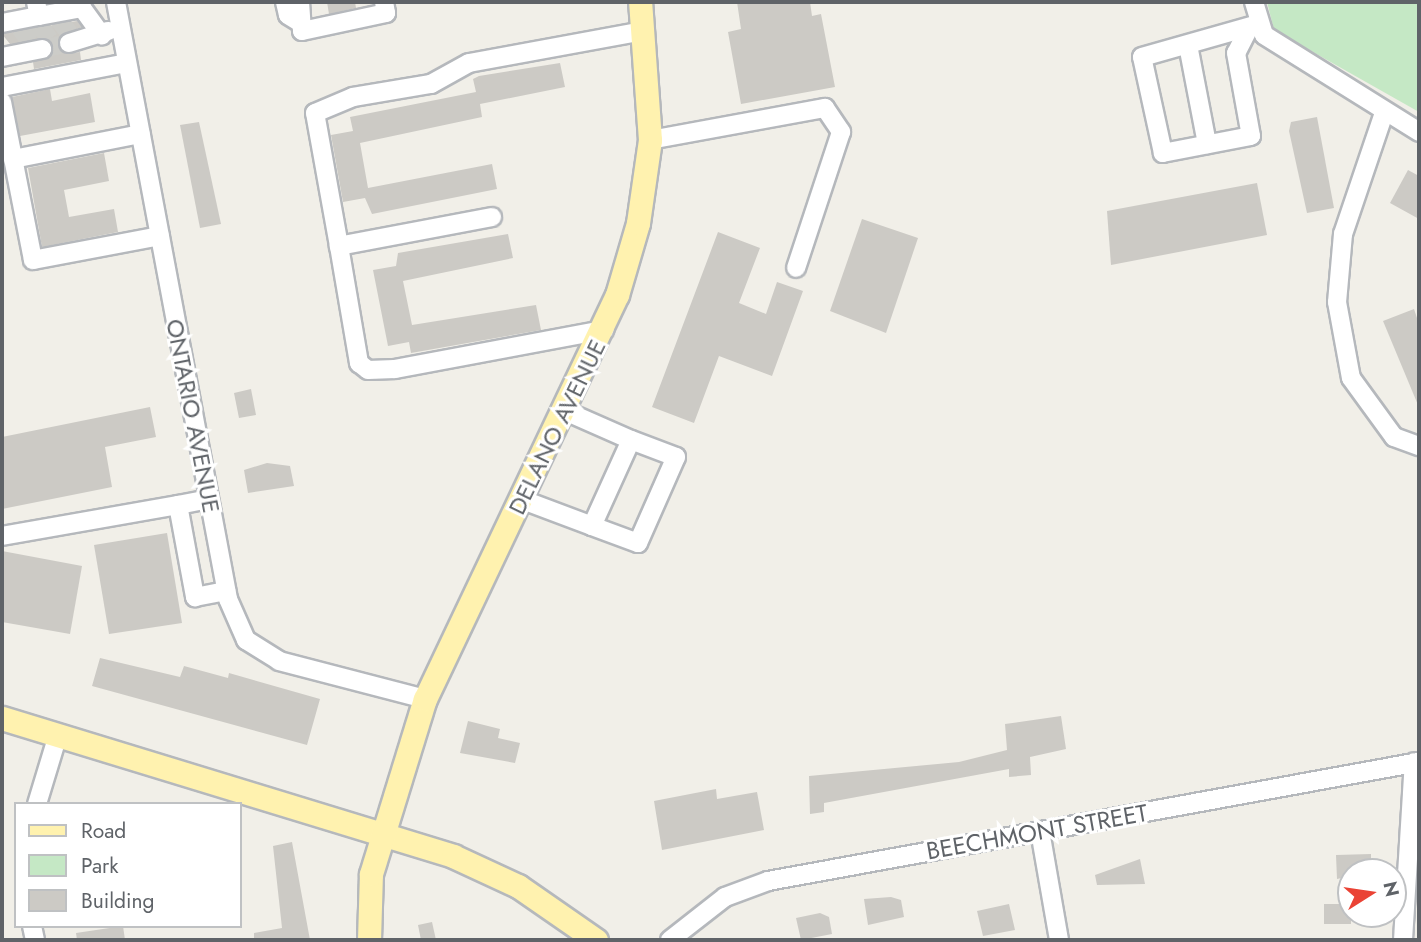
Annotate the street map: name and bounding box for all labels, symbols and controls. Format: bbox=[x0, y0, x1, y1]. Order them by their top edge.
street label: ONTARIO AVENUE bbox=[160, 317, 226, 515]
street label: DELANO AVENUE bbox=[502, 335, 612, 519]
street label: BEECHMONT STREET bbox=[924, 798, 1150, 866]
legend bbox=[14, 802, 242, 928]
text: Road bbox=[81, 816, 126, 846]
text: Park bbox=[81, 851, 118, 881]
north arrow bbox=[1337, 858, 1407, 928]
text: N bbox=[1376, 879, 1406, 899]
text: Building bbox=[81, 886, 154, 916]

